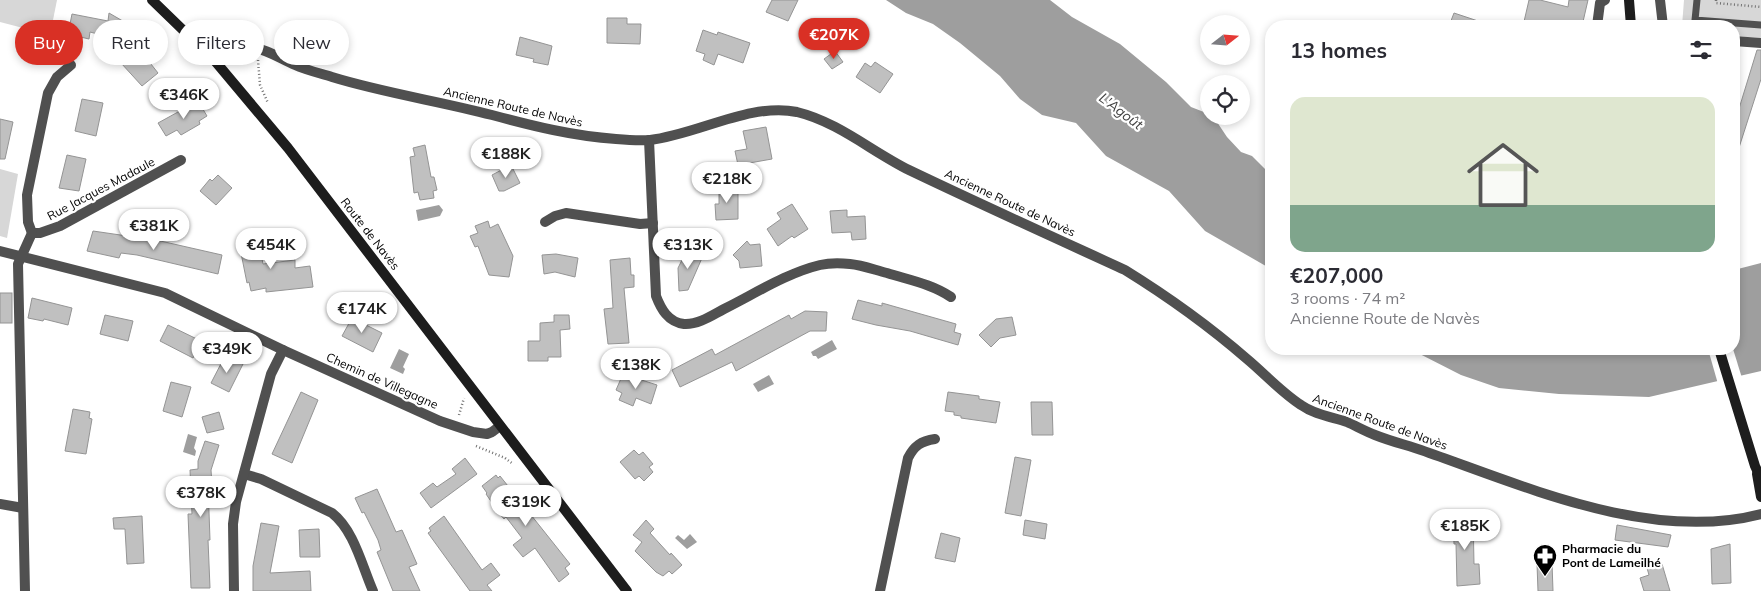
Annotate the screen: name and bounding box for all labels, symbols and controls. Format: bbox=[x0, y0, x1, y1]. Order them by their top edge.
north arrow bbox=[1200, 15, 1250, 65]
map controls bbox=[1200, 15, 1250, 125]
pin: €207K bbox=[799, 18, 869, 60]
chip: Buy bbox=[15, 20, 83, 65]
chip: Rent bbox=[93, 20, 168, 65]
chip: Filters bbox=[178, 20, 264, 65]
chip: New bbox=[274, 20, 349, 65]
text: €207K bbox=[809, 24, 859, 44]
icon: filters bbox=[1687, 36, 1715, 64]
text: 13 homes bbox=[1290, 37, 1387, 63]
button: locate bbox=[1200, 75, 1250, 125]
pin: €346K bbox=[149, 78, 219, 120]
street label: Ancienne Route de Navès bbox=[442, 83, 584, 130]
text: €346K bbox=[159, 84, 209, 104]
water label: L'Agoût bbox=[1095, 89, 1147, 134]
icon: home bbox=[1458, 130, 1548, 220]
pin: €188K bbox=[471, 136, 541, 179]
text: €188K bbox=[481, 143, 531, 163]
street label: Rue Jacques Madaule bbox=[44, 154, 157, 223]
pin: €218K bbox=[692, 162, 762, 204]
street label: Ancienne Route de Navès bbox=[943, 166, 1078, 239]
text: €218K bbox=[702, 168, 752, 188]
street label: Route de Navès bbox=[338, 195, 403, 273]
pin: €381K bbox=[119, 208, 189, 251]
text: €381K bbox=[129, 215, 179, 235]
pin: €454K bbox=[236, 228, 306, 270]
pin: €313K bbox=[653, 228, 723, 270]
text: €454K bbox=[246, 234, 296, 254]
text: €313K bbox=[663, 234, 713, 254]
text: €207,000 bbox=[1290, 262, 1383, 288]
text: 3 rooms · 74 m² bbox=[1290, 288, 1405, 308]
pin: €174K bbox=[327, 292, 397, 334]
text: €174K bbox=[337, 298, 387, 318]
text: Ancienne Route de Navès bbox=[1290, 308, 1480, 328]
pin: €349K bbox=[192, 332, 262, 374]
text: €349K bbox=[202, 338, 252, 358]
pin: €138K bbox=[601, 348, 671, 390]
street label: Chemin de Villegagne bbox=[324, 349, 440, 412]
text: €138K bbox=[611, 354, 661, 374]
street label: Ancienne Route de Navès bbox=[1311, 390, 1450, 453]
pin: €378K bbox=[166, 476, 236, 518]
text: €378K bbox=[176, 482, 226, 502]
pin: €319K bbox=[491, 484, 561, 527]
text: €319K bbox=[501, 491, 551, 511]
pin: €185K bbox=[1430, 508, 1500, 551]
text: €185K bbox=[1440, 515, 1490, 535]
place label: Pharmacie du Pont de Lameilhé bbox=[1562, 541, 1661, 570]
pharmacy icon: Pharmacie du Pont de Lameilhé bbox=[1532, 543, 1558, 577]

